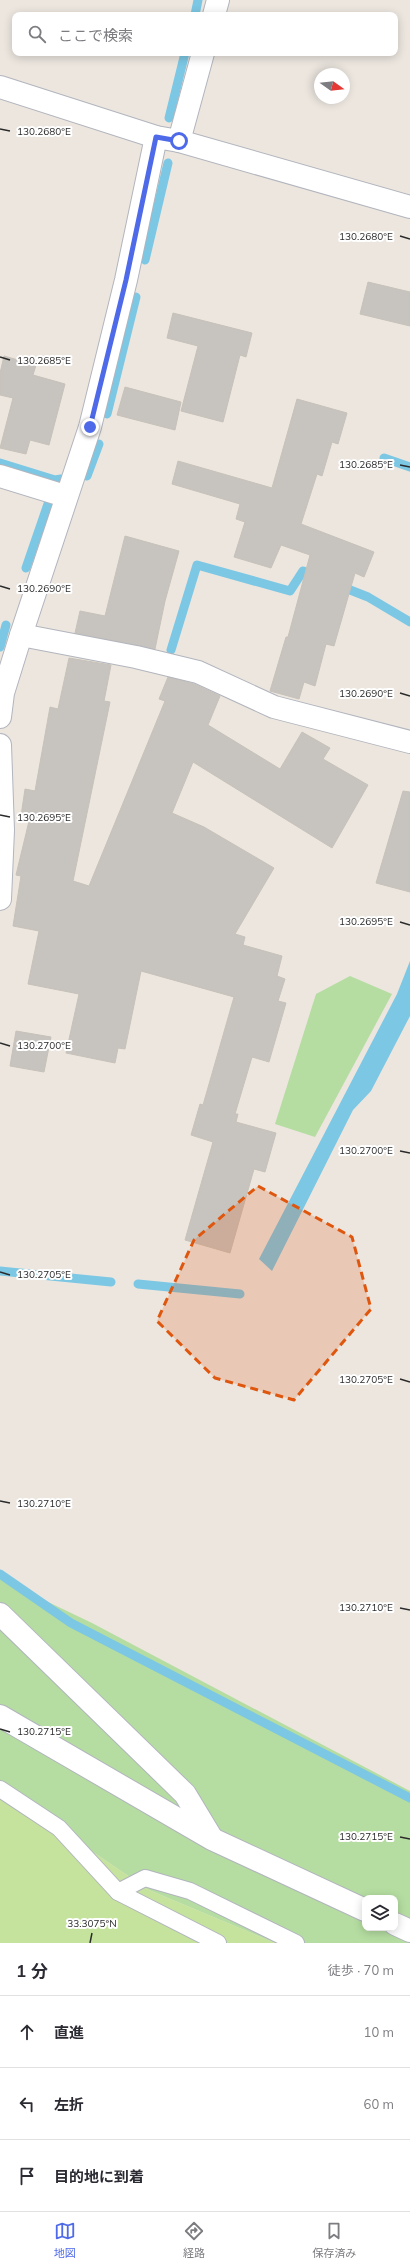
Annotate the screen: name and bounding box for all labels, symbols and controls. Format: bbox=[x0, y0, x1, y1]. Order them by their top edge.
search box bbox=[12, 12, 398, 56]
icon: search bbox=[26, 23, 48, 45]
text: ここで検索 bbox=[58, 26, 133, 45]
north arrow bbox=[314, 68, 350, 104]
text: 130.2680°E bbox=[17, 125, 71, 138]
route start bbox=[170, 132, 188, 150]
text: 130.2680°E bbox=[339, 230, 393, 243]
text: 130.2685°E bbox=[17, 354, 71, 367]
route end bbox=[81, 418, 99, 436]
text: 130.2685°E bbox=[339, 458, 393, 471]
text: 130.2690°E bbox=[17, 582, 71, 595]
text: 130.2690°E bbox=[339, 687, 393, 700]
text: 130.2695°E bbox=[17, 811, 71, 824]
text: 130.2695°E bbox=[339, 915, 393, 928]
text: 130.2700°E bbox=[17, 1039, 71, 1052]
text: 130.2700°E bbox=[339, 1144, 393, 1157]
text: 130.2705°E bbox=[17, 1268, 71, 1281]
text: 130.2705°E bbox=[339, 1373, 393, 1386]
text: 130.2710°E bbox=[17, 1497, 71, 1510]
text: 130.2710°E bbox=[339, 1601, 393, 1614]
text: 130.2715°E bbox=[17, 1725, 71, 1738]
text: 130.2715°E bbox=[339, 1830, 393, 1843]
map controls bbox=[362, 1895, 398, 1931]
button: layers bbox=[362, 1895, 398, 1931]
text: 33.3075°N bbox=[67, 1917, 117, 1930]
text: 1 分 bbox=[16, 1960, 48, 1981]
text: 徒歩 · 70 m bbox=[328, 1962, 394, 1978]
icon: ahead bbox=[16, 2021, 38, 2043]
text: 直進 bbox=[54, 2023, 84, 2042]
text: 10 m bbox=[364, 2024, 394, 2040]
icon: left bbox=[16, 2093, 38, 2115]
text: 左折 bbox=[54, 2095, 84, 2114]
text: 60 m bbox=[364, 2096, 394, 2112]
icon: arrive bbox=[16, 2165, 38, 2187]
text: 目的地に到着 bbox=[54, 2167, 144, 2186]
tab: 地図 bbox=[54, 2220, 76, 2260]
tab: 経路 bbox=[183, 2220, 205, 2260]
tab: 保存済み bbox=[312, 2220, 356, 2260]

